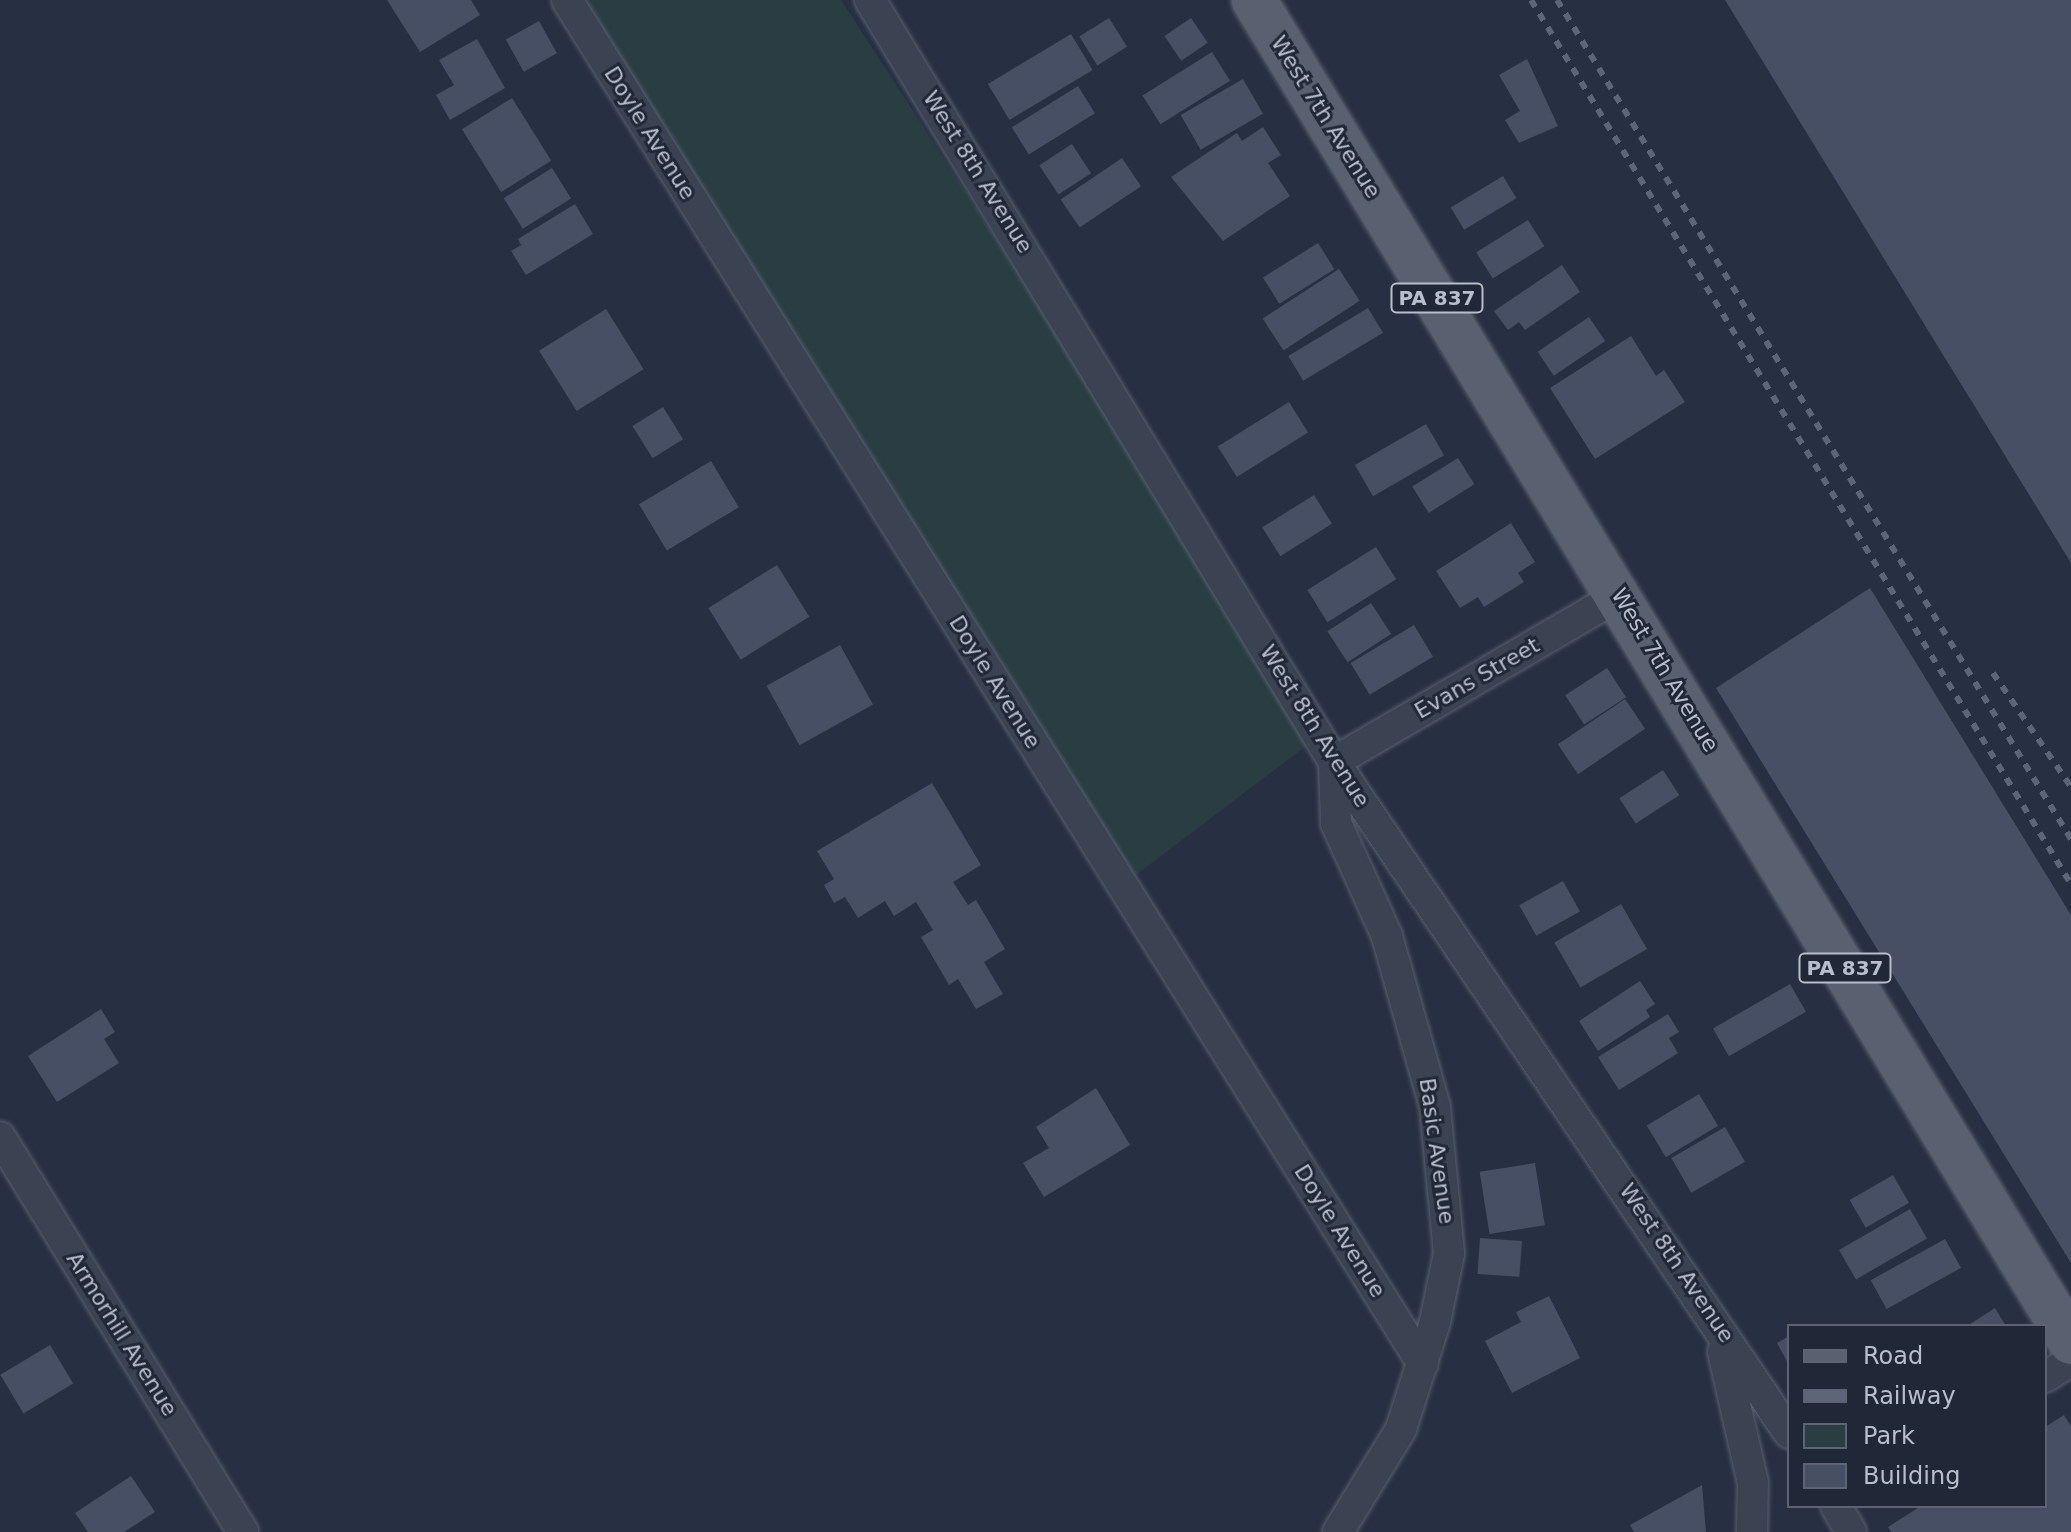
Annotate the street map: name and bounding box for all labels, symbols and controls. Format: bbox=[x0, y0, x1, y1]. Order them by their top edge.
street label: West 7th Avenue bbox=[1265, 31, 1387, 203]
street label: Doyle Avenue bbox=[599, 62, 701, 204]
street label: West 8th Avenue bbox=[917, 86, 1039, 258]
road number: PA 837 bbox=[1389, 282, 1485, 314]
street label: West 7th Avenue bbox=[1606, 583, 1724, 757]
street label: Doyle Avenue bbox=[944, 611, 1046, 753]
street label: Evans Street bbox=[1410, 632, 1544, 724]
street label: West 8th Avenue bbox=[1254, 640, 1376, 812]
road number: PA 837 bbox=[1797, 952, 1893, 984]
street label: Basic Avenue bbox=[1414, 1076, 1460, 1226]
street label: Doyle Avenue bbox=[1289, 1160, 1391, 1302]
street label: West 8th Avenue bbox=[1614, 1178, 1740, 1348]
street label: Armorhill Avenue bbox=[61, 1247, 183, 1421]
legend bbox=[1787, 1324, 2047, 1508]
text: Road bbox=[1863, 1342, 1923, 1370]
text: Railway bbox=[1863, 1382, 1956, 1410]
text: Park bbox=[1863, 1422, 1915, 1450]
text: Building bbox=[1863, 1462, 1960, 1490]

